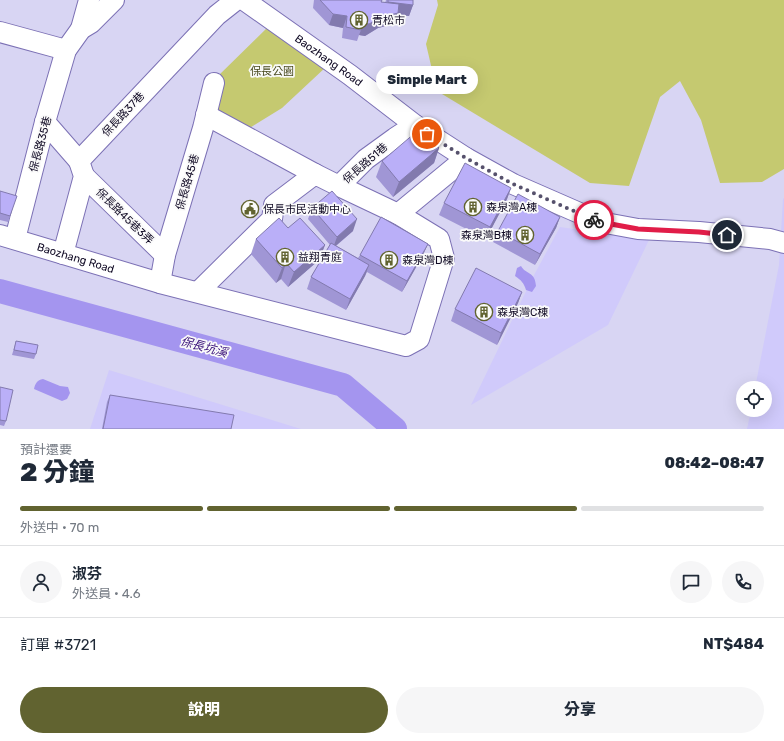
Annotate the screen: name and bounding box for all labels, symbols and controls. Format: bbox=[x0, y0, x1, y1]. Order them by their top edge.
building icon: 青松市 bbox=[349, 10, 369, 30]
place label: 青松市 bbox=[372, 14, 405, 27]
street label: Baozhang Road bbox=[292, 32, 365, 89]
park label: 保長公園 bbox=[250, 65, 294, 78]
callout: Simple Mart bbox=[376, 66, 478, 94]
text: Simple Mart bbox=[387, 72, 467, 87]
street label: 保長路37巷 bbox=[99, 89, 147, 139]
street label: 保長路35巷 bbox=[27, 115, 54, 173]
pin bbox=[410, 117, 444, 151]
icon: bag bbox=[416, 123, 438, 145]
street label: 保長路51巷 bbox=[340, 140, 390, 186]
street label: 保長路45巷 bbox=[173, 153, 202, 212]
street label: 保長路45巷3弄 bbox=[93, 186, 156, 247]
building icon: 森泉灣A棟 bbox=[463, 197, 483, 217]
public building icon: 保長市民活動中心 bbox=[240, 199, 260, 219]
courier bbox=[574, 200, 614, 240]
place label: 森泉灣A棟 bbox=[486, 201, 537, 214]
place label: 保長市民活動中心 bbox=[263, 203, 351, 216]
icon: bike bbox=[583, 209, 605, 231]
pin bbox=[710, 218, 744, 252]
icon: home bbox=[716, 224, 738, 246]
building icon: 森泉灣B棟 bbox=[515, 225, 535, 245]
place label: 森泉灣B棟 bbox=[461, 229, 512, 242]
street label: Baozhang Road bbox=[35, 240, 116, 276]
building icon: 益翔青庭 bbox=[275, 247, 295, 267]
building icon: 森泉灣D棟 bbox=[379, 250, 399, 270]
place label: 益翔青庭 bbox=[298, 251, 342, 264]
place label: 森泉灣D棟 bbox=[402, 254, 454, 267]
building icon: 森泉灣C棟 bbox=[474, 302, 494, 322]
place label: 森泉灣C棟 bbox=[497, 306, 548, 319]
water label: 保長坑溪 bbox=[179, 334, 231, 360]
map controls bbox=[736, 381, 772, 417]
button: locate bbox=[736, 381, 772, 417]
text: 預計還要 bbox=[20, 442, 72, 457]
text: 08:42–08:47 bbox=[665, 454, 764, 472]
text: 2 分鐘 bbox=[20, 457, 95, 488]
text: 外送中 · 70 m bbox=[20, 520, 99, 535]
button: person bbox=[20, 561, 62, 603]
button: chat bbox=[670, 561, 712, 603]
button: phone bbox=[722, 561, 764, 603]
text: 淑芬 bbox=[72, 565, 102, 583]
text: 外送員 · 4.6 bbox=[72, 586, 141, 601]
text: NT$484 bbox=[703, 635, 764, 653]
text: 訂單 #3721 bbox=[20, 636, 96, 654]
button: 說明 bbox=[20, 687, 388, 733]
button: 分享 bbox=[396, 687, 764, 733]

